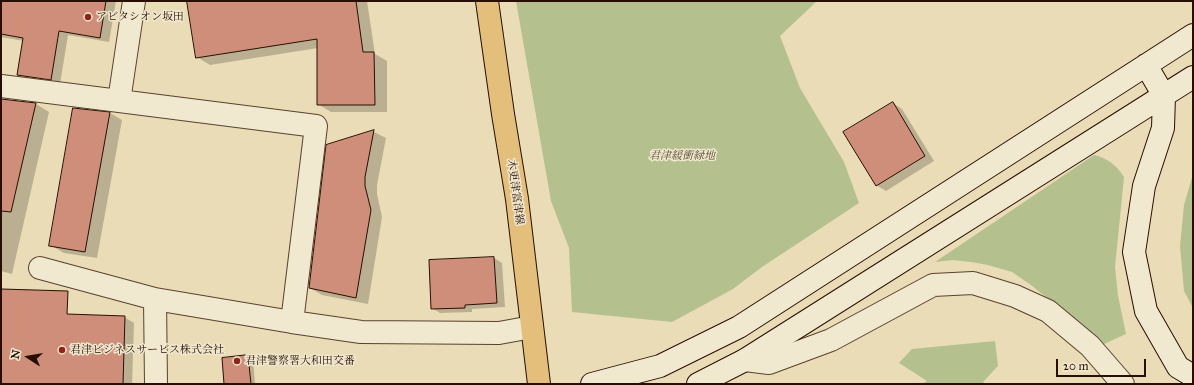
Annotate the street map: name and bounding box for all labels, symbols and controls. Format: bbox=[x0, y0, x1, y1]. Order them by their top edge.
place label: アビタシオン坂田 bbox=[96, 10, 184, 24]
marker: アビタシオン坂田 bbox=[83, 12, 93, 22]
park label: 君津緩衝緑地 bbox=[649, 149, 715, 163]
street label: 木更津富津線 bbox=[504, 158, 526, 226]
north arrow bbox=[8, 337, 48, 377]
place label: 君津ビジネスサービス株式会社 bbox=[70, 343, 224, 357]
marker: 君津ビジネスサービス株式会社 bbox=[57, 345, 67, 355]
text: N bbox=[8, 348, 23, 360]
scale bar bbox=[1058, 351, 1148, 377]
place label: 君津警察署大和田交番 bbox=[245, 354, 355, 368]
marker: 君津警察署大和田交番 bbox=[232, 356, 242, 366]
text: 20 m bbox=[1063, 359, 1089, 373]

